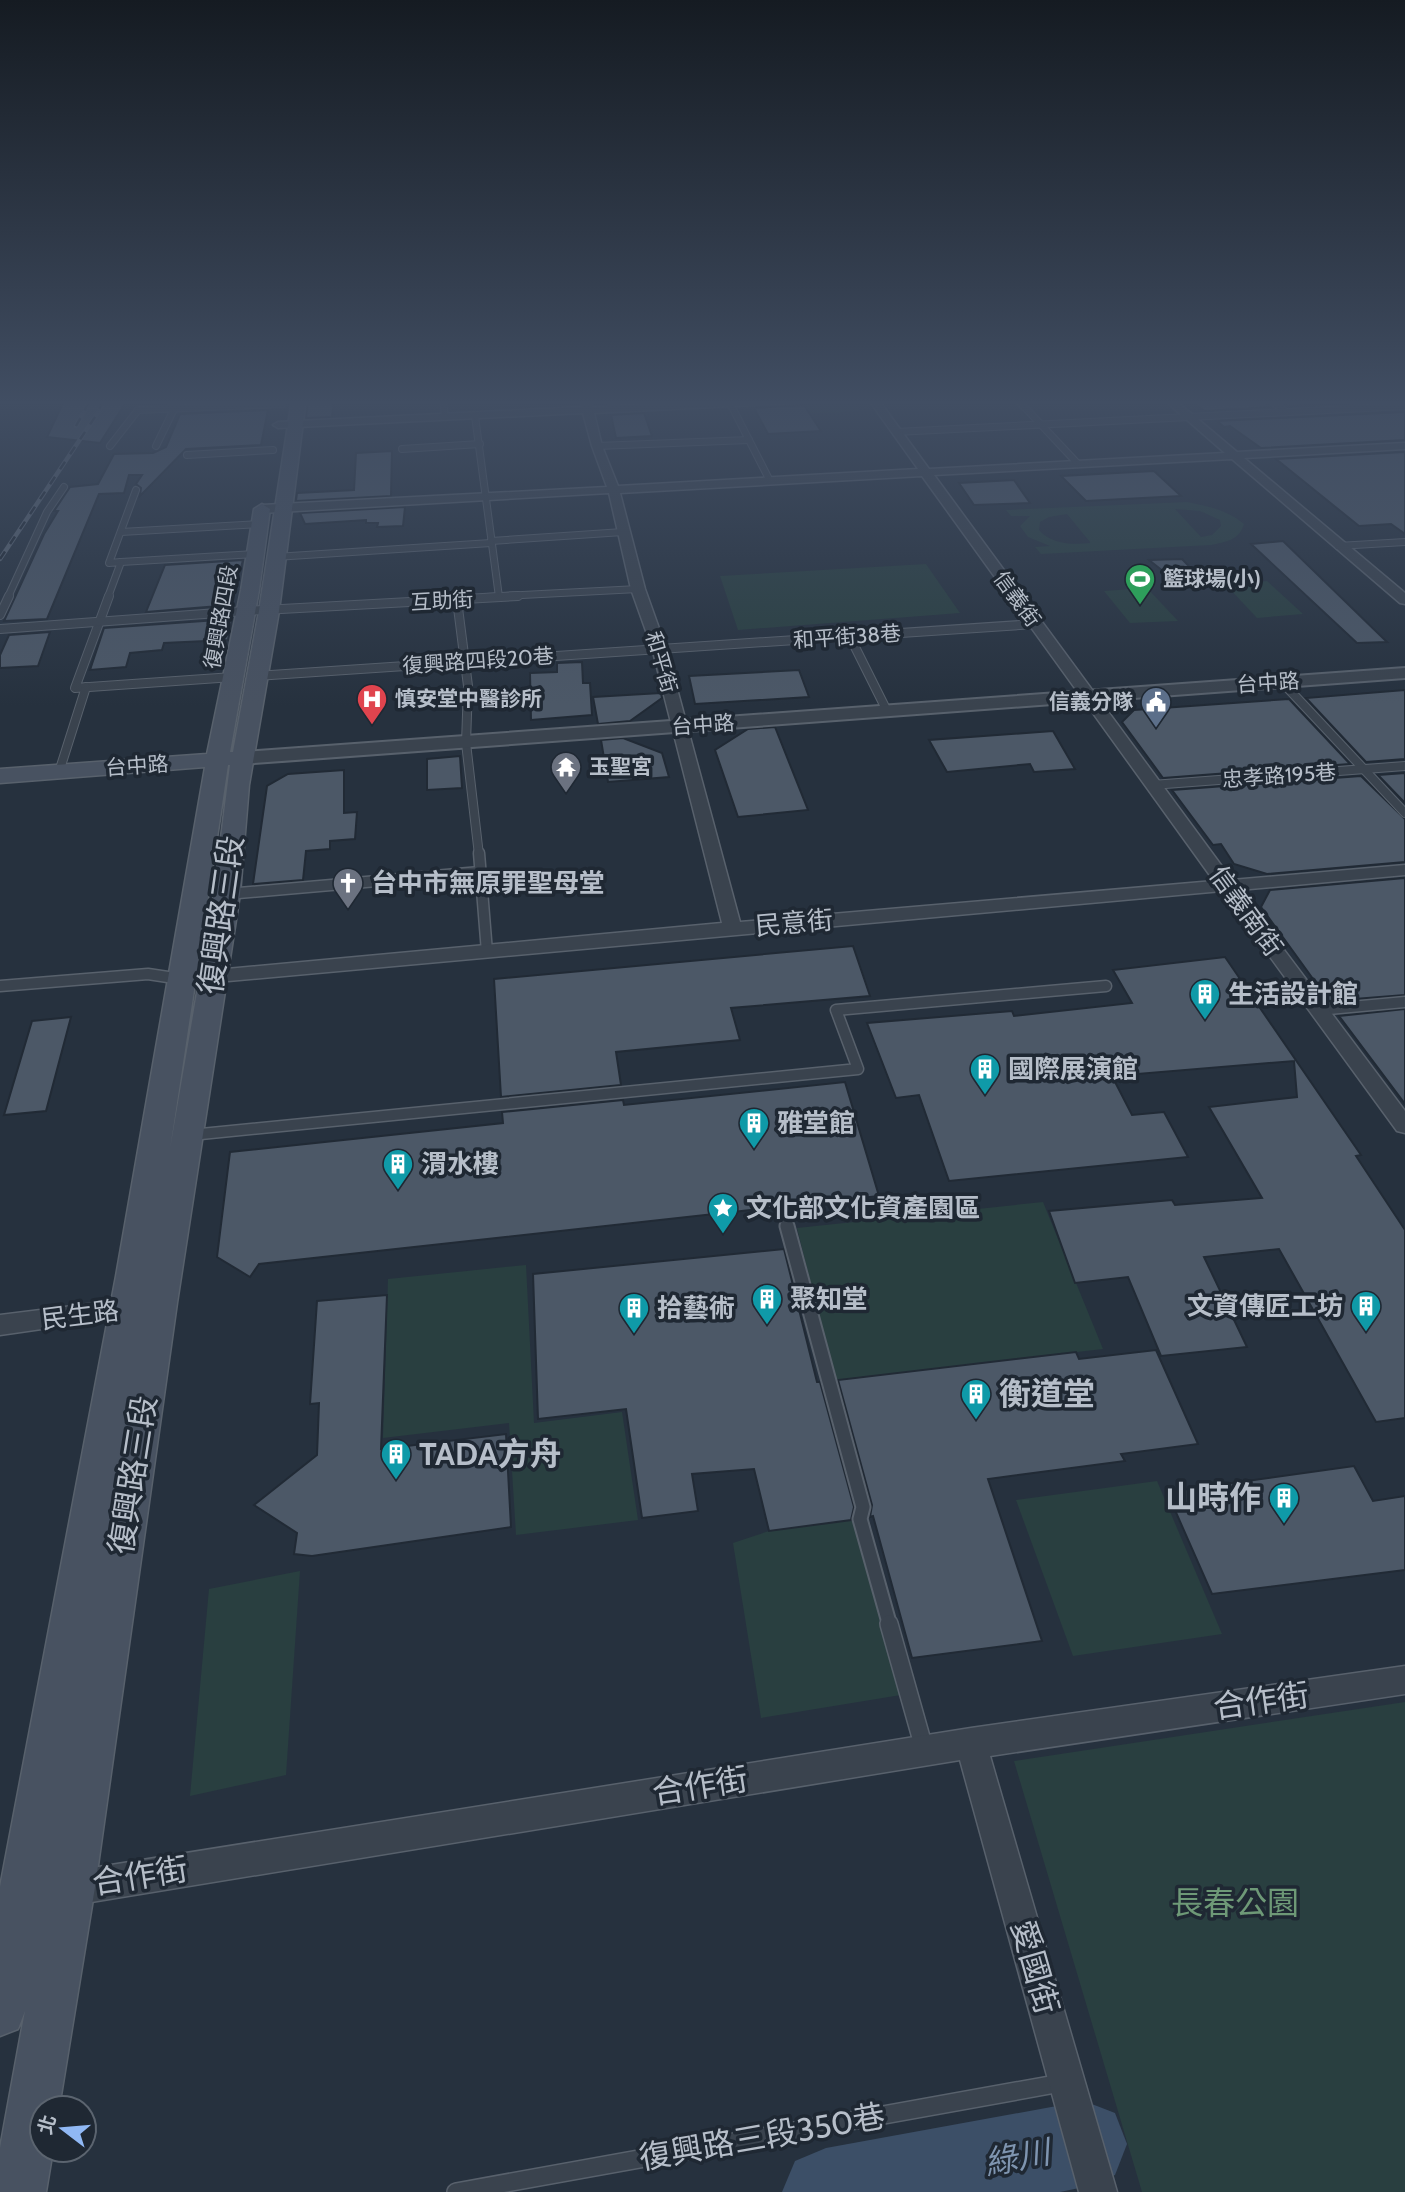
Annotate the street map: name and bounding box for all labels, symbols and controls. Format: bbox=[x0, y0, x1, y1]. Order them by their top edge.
sports icon: 籃球場(小) bbox=[1123, 562, 1157, 606]
street label: 復興路四段 bbox=[199, 563, 242, 671]
street label: 信義街 bbox=[989, 566, 1046, 632]
place label: 籃球場(小) bbox=[1163, 566, 1261, 591]
street label: 互助街 bbox=[410, 586, 474, 615]
street label: 和平街38巷 bbox=[792, 620, 902, 653]
street label: 和平街 bbox=[641, 628, 682, 696]
street label: 復興路四段20巷 bbox=[401, 643, 554, 678]
street label: 台中路 bbox=[1236, 668, 1300, 697]
hospital icon: 慎安堂中醫診所 bbox=[355, 682, 389, 726]
public building icon: 信義分隊 bbox=[1139, 685, 1173, 729]
place label: 慎安堂中醫診所 bbox=[395, 686, 542, 711]
place label: 信義分隊 bbox=[1049, 689, 1134, 714]
street label: 台中路 bbox=[671, 710, 735, 739]
temple icon: 玉聖宮 bbox=[549, 750, 583, 794]
street label: 台中路 bbox=[105, 751, 169, 780]
place label: 玉聖宮 bbox=[589, 754, 652, 779]
street label: 忠孝路195巷 bbox=[1221, 759, 1337, 792]
street label: 復興路三段 bbox=[190, 833, 251, 997]
street label: 信義南街 bbox=[1202, 860, 1290, 962]
church icon: 台中市無原罪聖母堂 bbox=[331, 866, 365, 910]
place label: 台中市無原罪聖母堂 bbox=[371, 867, 605, 899]
street label: 民意街 bbox=[754, 904, 834, 942]
building icon: 生活設計館 bbox=[1188, 977, 1222, 1021]
place label: 生活設計館 bbox=[1228, 978, 1358, 1010]
building icon: 國際展演館 bbox=[968, 1052, 1002, 1096]
place label: 國際展演館 bbox=[1008, 1053, 1138, 1085]
building icon: 雅堂館 bbox=[737, 1106, 771, 1150]
place label: 雅堂館 bbox=[777, 1107, 855, 1139]
building icon: 渭水樓 bbox=[381, 1147, 415, 1191]
place label: 渭水樓 bbox=[421, 1148, 499, 1180]
place icon: 文化部文化資產園區 bbox=[706, 1191, 740, 1235]
place label: 文化部文化資產園區 bbox=[746, 1192, 980, 1224]
building icon: 聚知堂 bbox=[750, 1282, 784, 1326]
place label: 聚知堂 bbox=[790, 1283, 868, 1315]
building icon: 文資傳匠工坊 bbox=[1349, 1289, 1383, 1333]
place label: 文資傳匠工坊 bbox=[1187, 1290, 1343, 1322]
building icon: 拾藝術 bbox=[617, 1291, 651, 1335]
place label: 拾藝術 bbox=[657, 1292, 735, 1324]
street label: 民生路 bbox=[39, 1294, 121, 1336]
place label: 衡道堂 bbox=[999, 1374, 1095, 1413]
building icon: 衡道堂 bbox=[959, 1377, 993, 1421]
street label: 復興路三段 bbox=[101, 1393, 164, 1557]
place label: TADA方舟 bbox=[419, 1434, 562, 1473]
building icon: TADA方舟 bbox=[379, 1437, 413, 1481]
place label: 山時作 bbox=[1165, 1478, 1261, 1517]
building icon: 山時作 bbox=[1267, 1481, 1301, 1525]
street label: 合作街 bbox=[1211, 1675, 1311, 1726]
street label: 合作街 bbox=[649, 1759, 750, 1812]
street label: 合作街 bbox=[89, 1849, 190, 1902]
park label: 長春公園 bbox=[1171, 1883, 1299, 1922]
street label: 愛國街 bbox=[1004, 1915, 1067, 2018]
north arrow bbox=[28, 2094, 98, 2164]
street label: 復興路三段350巷 bbox=[636, 2096, 888, 2177]
text: 北 bbox=[33, 2112, 61, 2137]
water label: 綠川 bbox=[981, 2130, 1056, 2183]

